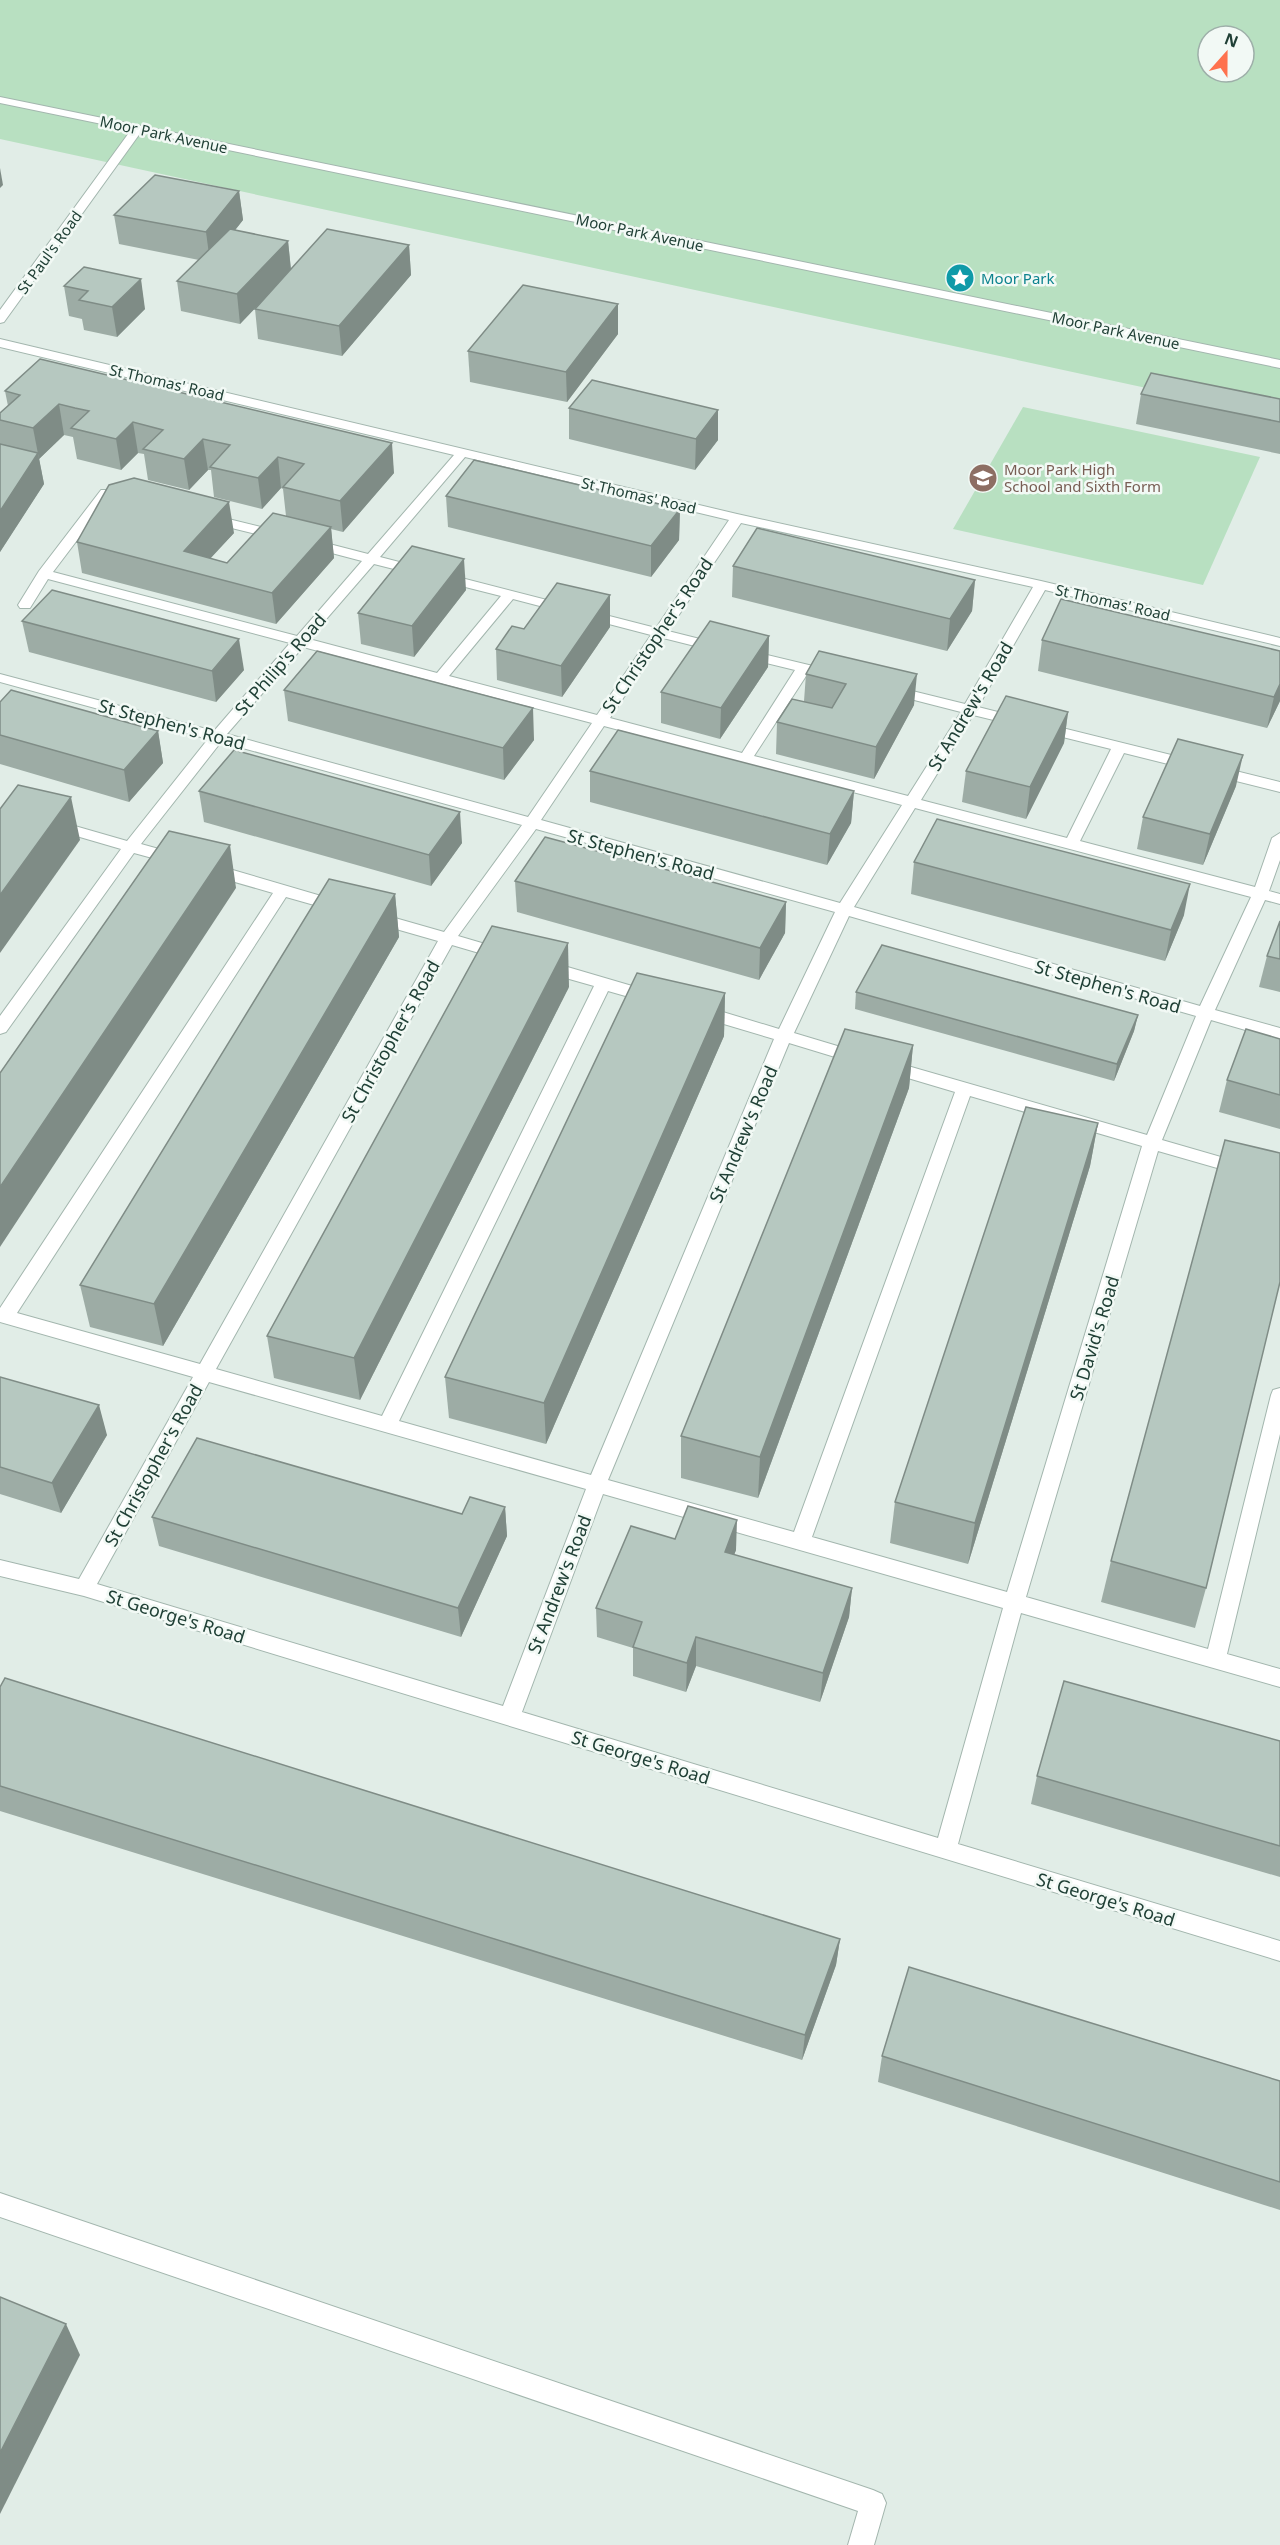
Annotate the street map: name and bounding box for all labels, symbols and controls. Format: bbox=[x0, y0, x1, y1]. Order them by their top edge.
north arrow bbox=[1196, 24, 1256, 84]
text: N bbox=[1221, 27, 1241, 53]
street label: Moor Park Avenue bbox=[98, 111, 230, 157]
street label: St Paul's Road bbox=[12, 206, 86, 298]
street label: Moor Park Avenue bbox=[574, 209, 706, 255]
place icon: Moor Park bbox=[944, 262, 976, 294]
place label: Moor Park bbox=[981, 268, 1055, 288]
street label: Moor Park Avenue bbox=[1050, 307, 1182, 353]
street label: St Thomas' Road bbox=[108, 359, 226, 405]
place label: Moor Park High School and Sixth Form bbox=[1004, 459, 1161, 496]
school or university icon: Moor Park High School and Sixth Form bbox=[967, 462, 999, 494]
street label: St Thomas' Road bbox=[580, 472, 698, 518]
street label: St Christopher's Road bbox=[596, 553, 718, 717]
street label: St Thomas' Road bbox=[1054, 579, 1172, 625]
street label: St Philip's Road bbox=[229, 608, 331, 720]
street label: St Andrew's Road bbox=[922, 637, 1018, 775]
street label: St Stephen's Road bbox=[96, 693, 248, 755]
street label: St Stephen's Road bbox=[565, 823, 717, 885]
street label: St Stephen's Road bbox=[1032, 954, 1184, 1018]
street label: St Christopher's Road bbox=[335, 955, 445, 1127]
street label: St Andrew's Road bbox=[703, 1062, 783, 1206]
street label: St David's Road bbox=[1064, 1273, 1124, 1403]
street label: St Christopher's Road bbox=[98, 1379, 208, 1551]
street label: St Andrew's Road bbox=[522, 1511, 596, 1657]
street label: St George's Road bbox=[104, 1584, 248, 1648]
street label: St George's Road bbox=[569, 1725, 713, 1789]
street label: St George's Road bbox=[1034, 1867, 1178, 1931]

